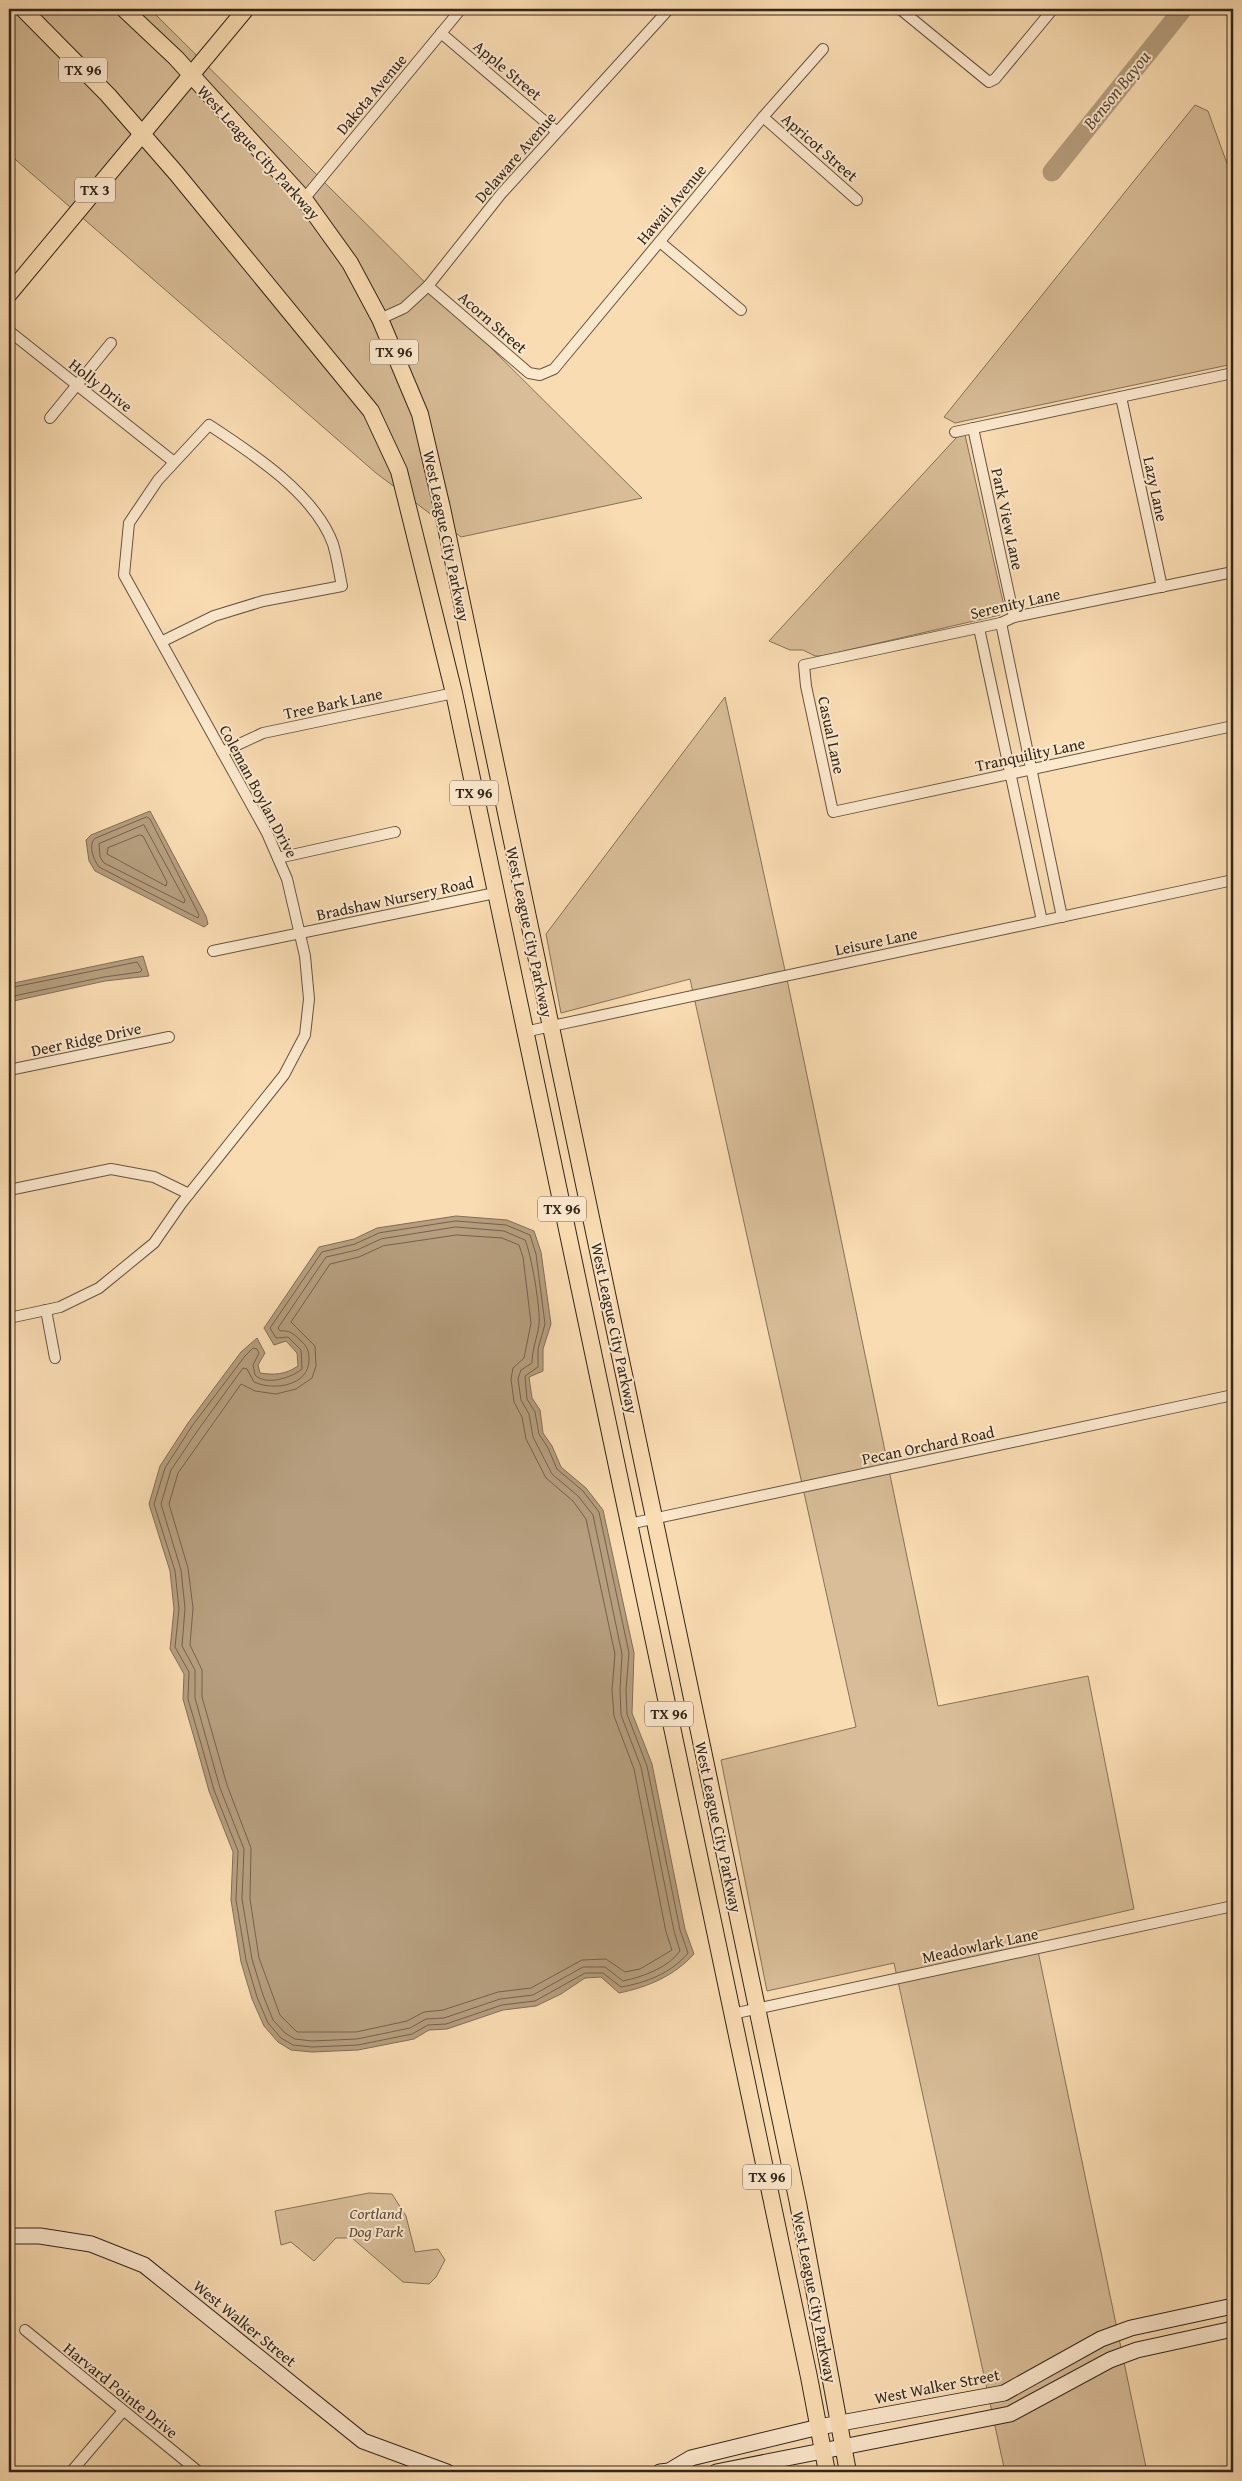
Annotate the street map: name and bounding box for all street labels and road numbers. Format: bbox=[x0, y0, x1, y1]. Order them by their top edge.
street label: Apple Street bbox=[469, 34, 548, 106]
street label: Dakota Avenue bbox=[330, 48, 412, 140]
road number: TX 96 bbox=[59, 58, 107, 82]
street label: West League City Parkway bbox=[192, 79, 326, 225]
street label: Delaware Avenue bbox=[468, 106, 562, 208]
street label: Apricot Street bbox=[777, 107, 864, 187]
street label: Hawaii Avenue bbox=[630, 159, 712, 249]
road number: TX 3 bbox=[75, 178, 115, 202]
street label: Acorn Street bbox=[453, 285, 533, 359]
road number: TX 96 bbox=[370, 340, 418, 364]
street label: Holly Drive bbox=[64, 352, 138, 418]
street label: West League City Parkway bbox=[417, 448, 477, 624]
street label: Lazy Lane bbox=[1137, 454, 1175, 524]
street label: Park View Lane bbox=[985, 466, 1031, 572]
street label: Serenity Lane bbox=[968, 581, 1062, 625]
street label: Tree Bark Lane bbox=[281, 681, 385, 725]
street label: Casual Lane bbox=[812, 694, 852, 776]
street label: Coleman Boylan Drive bbox=[214, 720, 304, 862]
street label: Tranquility Lane bbox=[973, 731, 1087, 777]
road number: TX 96 bbox=[450, 780, 498, 806]
street label: West League City Parkway bbox=[500, 844, 560, 1020]
street label: Bradshaw Nursery Road bbox=[314, 870, 476, 926]
street label: Leisure Lane bbox=[832, 921, 920, 961]
street label: Deer Ridge Drive bbox=[29, 1016, 143, 1062]
road number: TX 96 bbox=[538, 1196, 586, 1222]
street label: West League City Parkway bbox=[585, 1240, 645, 1416]
street label: Pecan Orchard Road bbox=[860, 1419, 997, 1471]
road number: TX 96 bbox=[645, 1702, 693, 1726]
street label: West League City Parkway bbox=[689, 1739, 749, 1915]
street label: Meadowlark Lane bbox=[920, 1921, 1040, 1969]
road number: TX 96 bbox=[743, 2164, 791, 2190]
street label: West League City Parkway bbox=[787, 2209, 843, 2385]
street label: West Walker Street bbox=[188, 2274, 302, 2372]
street label: Harvard Pointe Drive bbox=[59, 2336, 183, 2444]
street label: West Walker Street bbox=[872, 2362, 1002, 2410]

